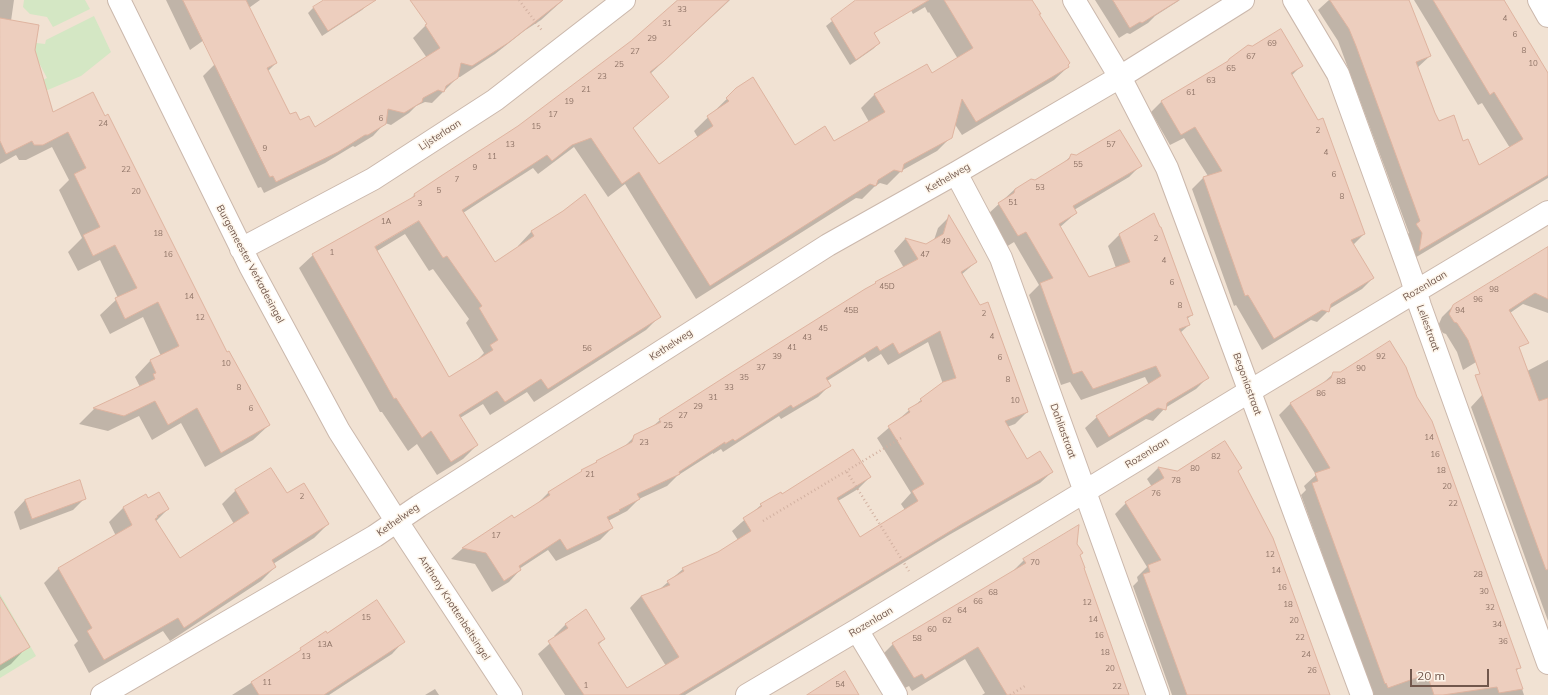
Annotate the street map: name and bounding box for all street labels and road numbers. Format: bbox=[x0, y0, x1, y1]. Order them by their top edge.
street label: Lijsterlaan bbox=[417, 117, 463, 153]
street label: Kethelweg bbox=[924, 161, 972, 195]
street label: Burgemeester Verkadesingel bbox=[214, 203, 286, 325]
street label: Rozenlaan bbox=[1401, 268, 1449, 304]
street label: Leliestraat bbox=[1414, 303, 1442, 353]
street label: Kethelweg bbox=[647, 327, 695, 363]
street label: Begoniastraat bbox=[1230, 351, 1264, 417]
street label: Dahliastraat bbox=[1048, 402, 1078, 460]
street label: Rozenlaan bbox=[1123, 435, 1171, 471]
street label: Kethelweg bbox=[375, 501, 421, 539]
street label: Anthony Knottenbeltsingel bbox=[416, 553, 492, 663]
street label: Rozenlaan bbox=[847, 604, 895, 640]

